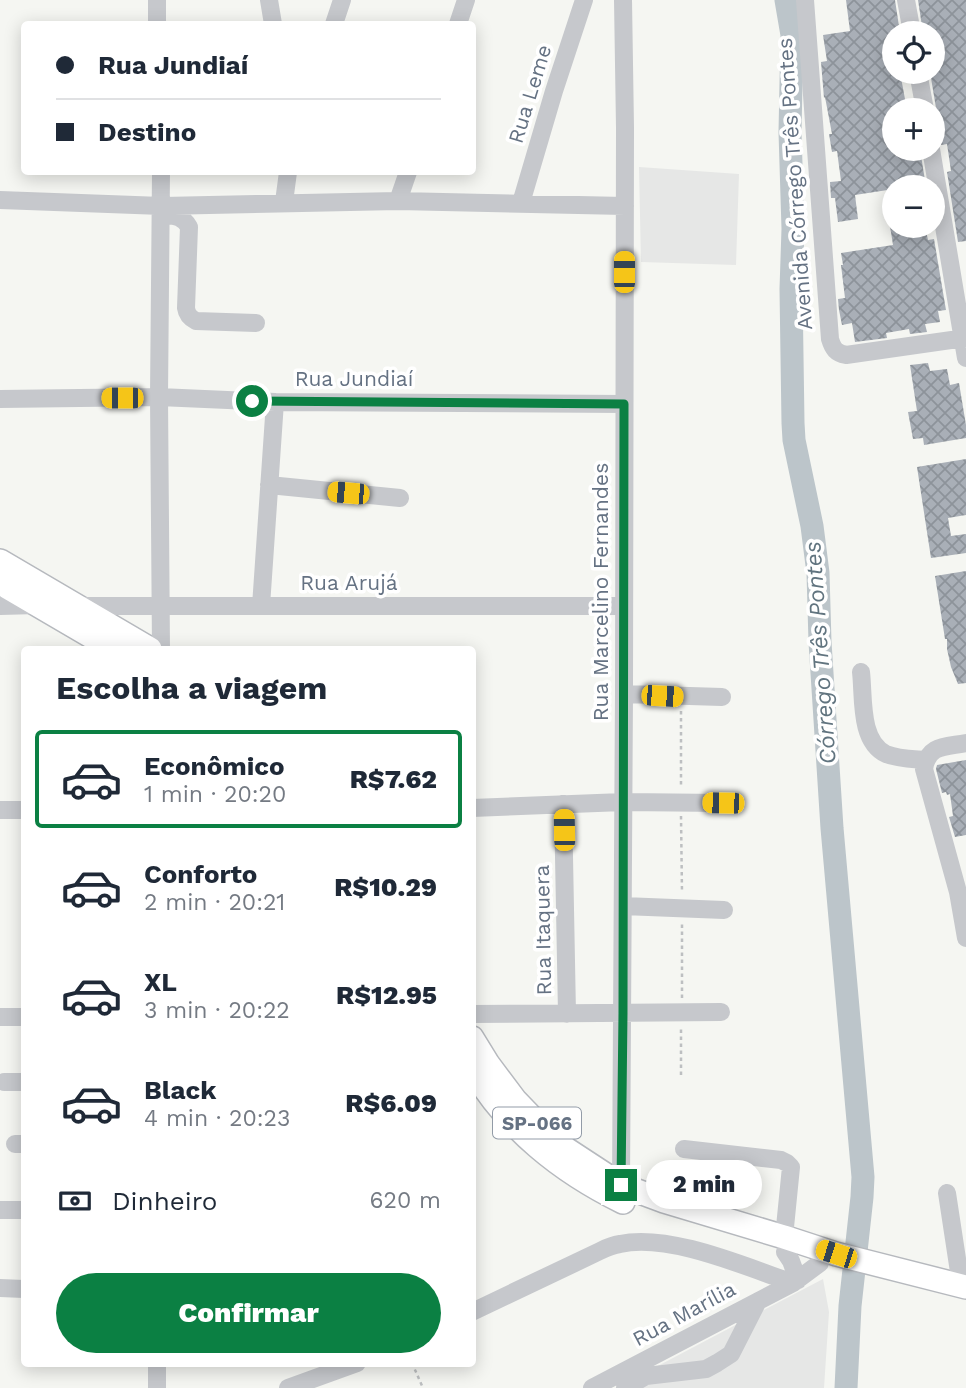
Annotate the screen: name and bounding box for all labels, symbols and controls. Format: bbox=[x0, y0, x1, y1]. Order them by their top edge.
map controls bbox=[882, 21, 945, 238]
button: locate bbox=[882, 21, 945, 84]
street label: Avenida Córrego Três Pontes bbox=[772, 37, 817, 331]
street label: Rua Leme bbox=[503, 42, 556, 146]
text: Rua Jundiaí bbox=[98, 50, 248, 80]
button: + bbox=[882, 98, 945, 161]
text: Destino bbox=[98, 117, 196, 147]
button: − bbox=[882, 175, 945, 238]
car bbox=[614, 251, 635, 293]
street label: Rua Jundiaí bbox=[295, 366, 414, 391]
route start bbox=[236, 385, 268, 417]
car bbox=[102, 388, 144, 409]
street label: Rua Marcelino Fernandes bbox=[588, 463, 613, 721]
car bbox=[327, 481, 370, 505]
water label: Córrego Três Pontes bbox=[799, 540, 842, 765]
street label: Rua Arujá bbox=[300, 570, 398, 595]
text: Escolha a viagem bbox=[56, 669, 327, 707]
car bbox=[641, 684, 684, 708]
icon: car bbox=[60, 748, 123, 811]
text: Econômico bbox=[144, 751, 285, 781]
text: R$7.62 bbox=[350, 764, 437, 794]
text: 1 min · 20:20 bbox=[144, 781, 286, 808]
car bbox=[702, 792, 745, 814]
car bbox=[554, 809, 575, 851]
icon: car bbox=[60, 856, 123, 919]
text: Conforto bbox=[144, 859, 257, 889]
street label: Rua Itaquera bbox=[529, 864, 556, 995]
text: R$10.29 bbox=[334, 872, 437, 902]
text: 2 min · 20:21 bbox=[144, 889, 285, 916]
icon: car bbox=[60, 964, 123, 1027]
text: XL bbox=[144, 967, 177, 997]
text: R$12.95 bbox=[336, 980, 437, 1010]
text: 3 min · 20:22 bbox=[144, 997, 290, 1024]
icon: car bbox=[60, 1072, 123, 1135]
text: Black bbox=[144, 1075, 216, 1105]
text: R$6.09 bbox=[345, 1088, 437, 1118]
text: 4 min · 20:23 bbox=[144, 1105, 290, 1132]
road number: SP-066 bbox=[493, 1107, 581, 1138]
callout: 2 min bbox=[646, 1160, 761, 1210]
route end bbox=[605, 1169, 637, 1201]
text: 2 min bbox=[673, 1171, 735, 1198]
icon: cash bbox=[56, 1182, 94, 1220]
text: Dinheiro bbox=[112, 1186, 217, 1216]
text: 620 m bbox=[370, 1187, 441, 1214]
car bbox=[813, 1238, 860, 1270]
button: Confirmar bbox=[56, 1273, 441, 1353]
street label: Rua Marília bbox=[628, 1276, 740, 1351]

